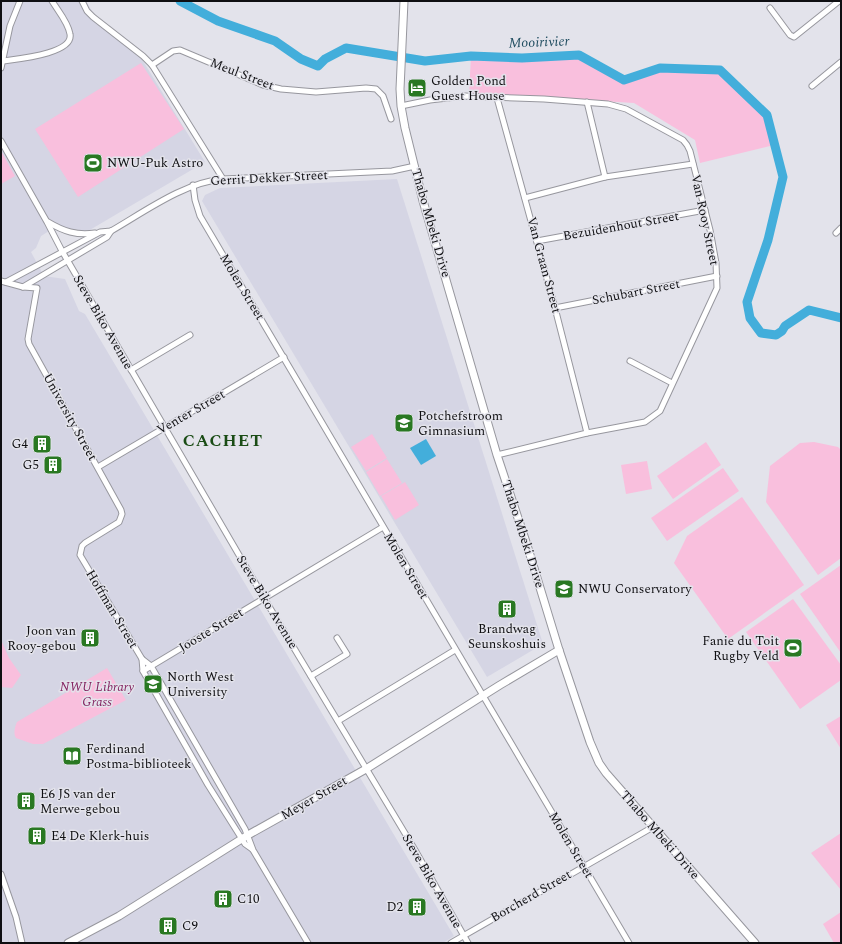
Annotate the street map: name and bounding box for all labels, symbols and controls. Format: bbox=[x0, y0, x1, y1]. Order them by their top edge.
water label: Mooirivier bbox=[508, 30, 570, 54]
street label: Meul Street bbox=[207, 53, 277, 96]
place label: Golden Pond Guest House bbox=[431, 71, 506, 106]
hotel icon: Golden Pond Guest House bbox=[406, 77, 428, 99]
sports icon: NWU-Puk Astro bbox=[82, 152, 104, 174]
place label: NWU-Puk Astro bbox=[107, 153, 203, 173]
street label: Gerrit Dekker Street bbox=[210, 165, 329, 191]
street label: Thabo Mbeki Drive bbox=[406, 166, 456, 280]
street label: Van Rooy Street bbox=[686, 173, 724, 268]
street label: Bezuidenhout Street bbox=[561, 206, 681, 246]
street label: Van Graan Street bbox=[522, 215, 567, 316]
street label: Molen Street bbox=[214, 250, 270, 324]
street label: Steve Biko Avenue bbox=[68, 271, 138, 373]
street label: Schubart Street bbox=[590, 274, 682, 310]
street label: University Street bbox=[38, 370, 103, 465]
street label: Venter Street bbox=[153, 384, 229, 440]
place label: Potchefstroom Gimnasium bbox=[418, 406, 503, 441]
school or university icon: Potchefstroom Gimnasium bbox=[393, 412, 415, 434]
district label: CACHET bbox=[183, 428, 263, 454]
building icon: G4 bbox=[31, 433, 53, 455]
place label: G4 bbox=[12, 434, 28, 454]
building icon: G5 bbox=[42, 454, 64, 476]
place label: G5 bbox=[23, 455, 39, 475]
street label: Thabo Mbeki Drive bbox=[496, 477, 550, 591]
street label: Molen Street bbox=[378, 529, 434, 603]
street label: Steve Biko Avenue bbox=[231, 551, 303, 653]
street label: Hoffman Street bbox=[81, 566, 144, 653]
school or university icon: NWU Conservatory bbox=[553, 578, 575, 600]
place label: NWU Conservatory bbox=[578, 579, 692, 599]
building icon: Brandwag Seunskoshuis bbox=[496, 598, 518, 620]
street label: Jooste Street bbox=[175, 603, 248, 657]
place label: Brandwag Seunskoshuis bbox=[468, 619, 546, 654]
place label: Joon van Rooy-gebou bbox=[7, 621, 76, 656]
building icon: Joon van Rooy-gebou bbox=[79, 627, 101, 649]
place label: Fanie du Toit Rugby Veld bbox=[702, 631, 779, 666]
sports icon: Fanie du Toit Rugby Veld bbox=[782, 637, 804, 659]
place label: North West University bbox=[167, 667, 234, 702]
school or university icon: North West University bbox=[142, 673, 164, 695]
park label: NWU Library Grass bbox=[60, 677, 134, 712]
place label: Ferdinand Postma-biblioteek bbox=[86, 739, 191, 774]
library icon: Ferdinand Postma-biblioteek bbox=[61, 745, 83, 767]
street label: Meyer Street bbox=[277, 771, 351, 825]
place label: E6 JS van der Merwe-gebou bbox=[40, 784, 120, 819]
street label: Thabo Mbeki Drive bbox=[616, 786, 704, 884]
building icon: E6 JS van der Merwe-gebou bbox=[15, 790, 37, 812]
street label: Molen Street bbox=[543, 808, 599, 882]
building icon: E4 De Klerk-huis bbox=[26, 825, 48, 847]
place label: E4 De Klerk-huis bbox=[51, 826, 149, 846]
street label: Steve Biko Avenue bbox=[397, 830, 467, 932]
street label: Borcherd Street bbox=[487, 864, 576, 927]
building icon: C10 bbox=[212, 888, 234, 910]
place label: C10 bbox=[237, 889, 260, 909]
building icon: D2 bbox=[406, 896, 428, 918]
place label: D2 bbox=[386, 897, 403, 917]
building icon: C9 bbox=[157, 915, 179, 937]
place label: C9 bbox=[182, 916, 198, 936]

